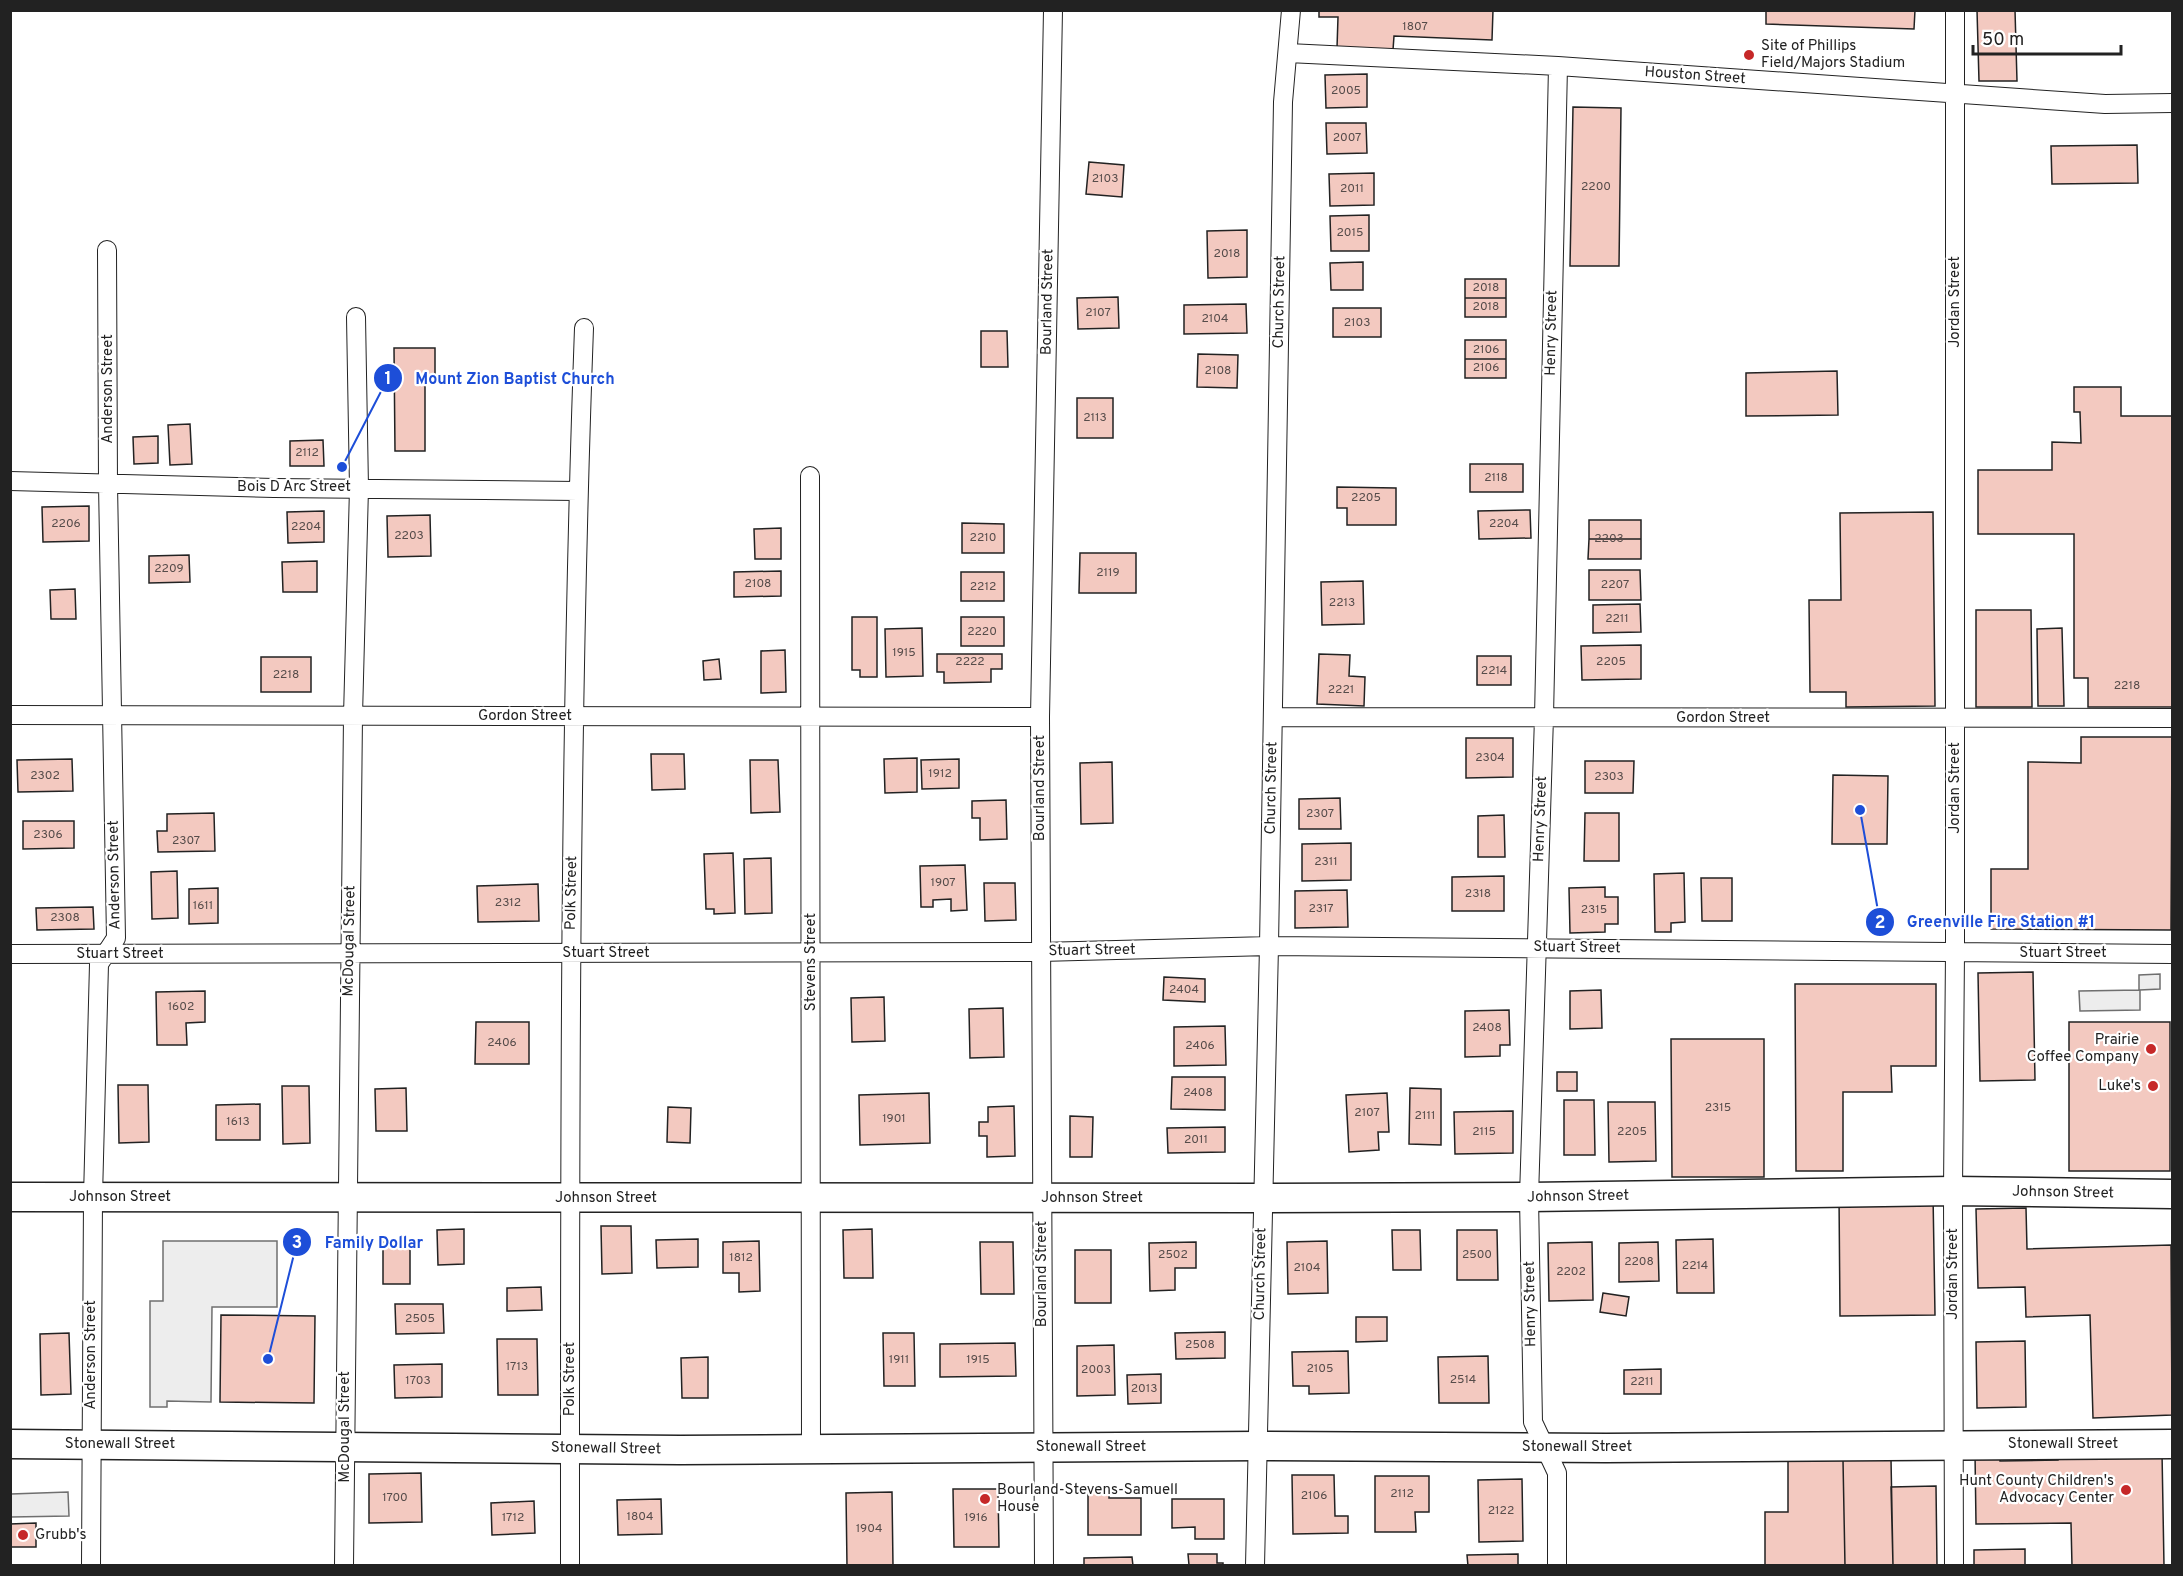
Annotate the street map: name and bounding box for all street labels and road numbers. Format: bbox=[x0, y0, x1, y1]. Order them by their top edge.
street label: Houston Street bbox=[1644, 63, 1746, 89]
street label: Bourland Street bbox=[1038, 249, 1058, 355]
street label: Church Street bbox=[1270, 255, 1290, 349]
street label: Jordan Street bbox=[1946, 256, 1965, 348]
street label: Henry Street bbox=[1542, 290, 1562, 376]
street label: Anderson Street bbox=[99, 334, 118, 444]
street label: Bois D Arc Street bbox=[237, 478, 351, 497]
street label: Gordon Street bbox=[478, 707, 572, 726]
street label: Gordon Street bbox=[1676, 709, 1770, 728]
street label: Bourland Street bbox=[1031, 735, 1050, 841]
street label: Church Street bbox=[1262, 741, 1282, 835]
street label: Jordan Street bbox=[1946, 742, 1965, 834]
street label: Henry Street bbox=[1530, 776, 1552, 862]
street label: Anderson Street bbox=[105, 820, 125, 930]
street label: Polk Street bbox=[562, 856, 582, 930]
street label: McDougal Street bbox=[340, 885, 360, 997]
street label: Stevens Street bbox=[802, 913, 821, 1011]
street label: Stuart Street bbox=[1533, 938, 1621, 958]
street label: Stuart Street bbox=[1048, 941, 1136, 961]
street label: Stuart Street bbox=[562, 944, 650, 963]
street label: Stuart Street bbox=[2019, 944, 2107, 963]
street label: Stuart Street bbox=[76, 945, 164, 964]
street label: Johnson Street bbox=[2012, 1183, 2114, 1203]
street label: Johnson Street bbox=[1527, 1187, 1629, 1207]
street label: Johnson Street bbox=[69, 1188, 171, 1207]
street label: Johnson Street bbox=[555, 1189, 657, 1208]
street label: Johnson Street bbox=[1041, 1189, 1143, 1208]
street label: Bourland Street bbox=[1033, 1221, 1052, 1327]
street label: Church Street bbox=[1251, 1227, 1271, 1321]
street label: Jordan Street bbox=[1944, 1228, 1963, 1320]
street label: Henry Street bbox=[1521, 1261, 1541, 1347]
street label: Anderson Street bbox=[82, 1300, 101, 1410]
street label: Polk Street bbox=[561, 1342, 580, 1416]
street label: McDougal Street bbox=[336, 1371, 355, 1483]
street label: Stonewall Street bbox=[65, 1435, 175, 1454]
street label: Stonewall Street bbox=[2008, 1435, 2118, 1454]
street label: Stonewall Street bbox=[1036, 1438, 1146, 1457]
street label: Stonewall Street bbox=[1522, 1438, 1632, 1457]
street label: Stonewall Street bbox=[551, 1439, 661, 1459]

